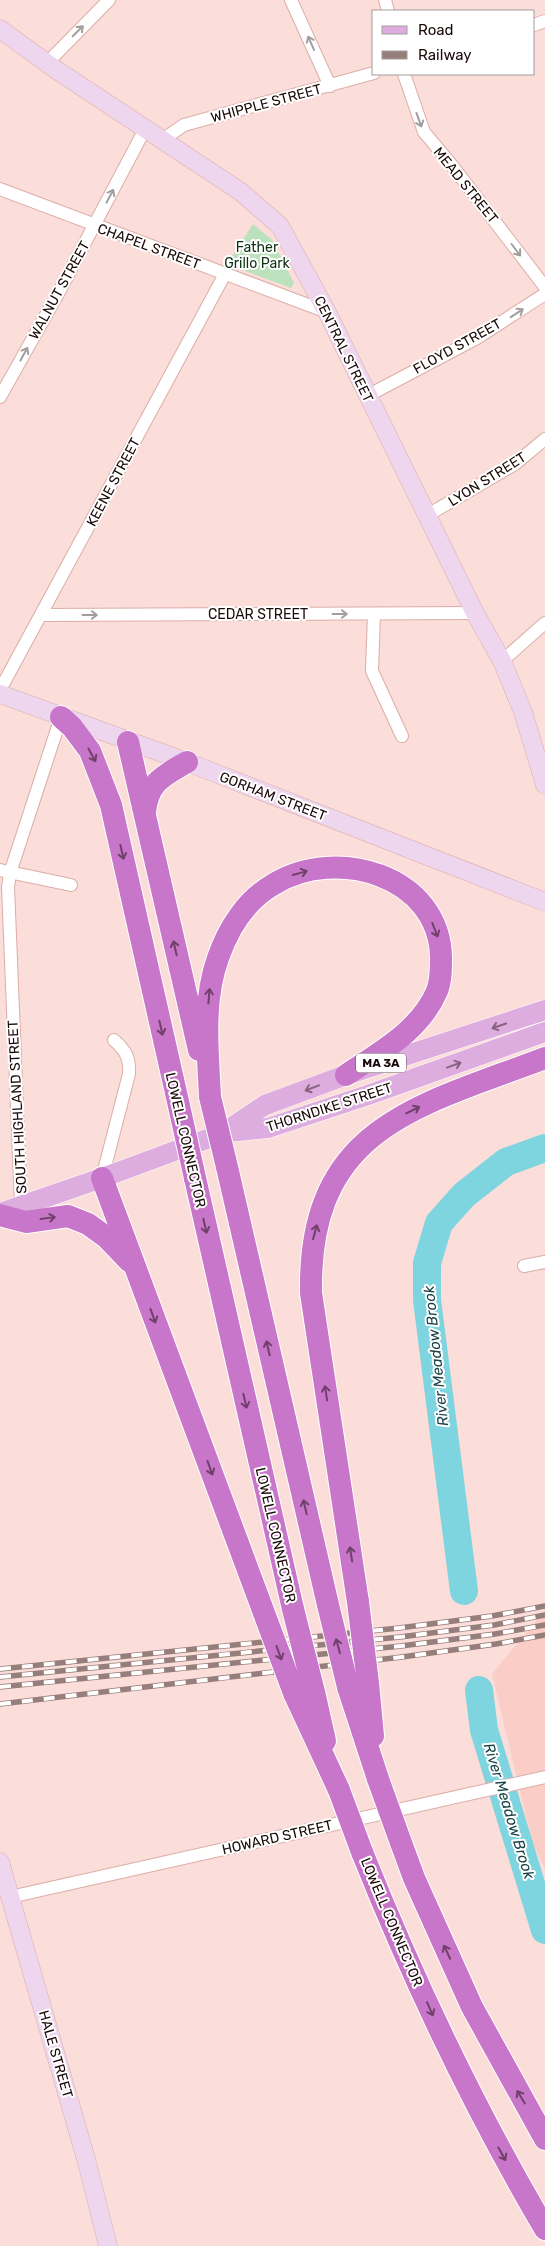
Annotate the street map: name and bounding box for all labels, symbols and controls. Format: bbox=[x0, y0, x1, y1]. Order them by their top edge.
legend bbox=[372, 10, 535, 75]
text: Road bbox=[418, 21, 454, 39]
one-way arrow bbox=[72, 25, 84, 38]
one-way arrow bbox=[306, 36, 316, 51]
text: Railway bbox=[418, 46, 472, 64]
street label: WHIPPLE STREET bbox=[209, 81, 323, 126]
one-way arrow bbox=[415, 112, 424, 127]
street label: MEAD STREET bbox=[430, 144, 501, 227]
one-way arrow bbox=[106, 189, 115, 204]
street label: CHAPEL STREET bbox=[95, 220, 203, 273]
street label: WALNUT STREET bbox=[25, 238, 93, 342]
park label: Father Grillo Park bbox=[224, 239, 291, 272]
one-way arrow bbox=[511, 243, 521, 257]
street label: CENTRAL STREET bbox=[310, 293, 377, 405]
one-way arrow bbox=[509, 307, 523, 317]
street label: FLOYD STREET bbox=[410, 315, 504, 378]
one-way arrow bbox=[19, 347, 29, 362]
street label: KEENE STREET bbox=[83, 435, 144, 529]
street label: LYON STREET bbox=[445, 449, 529, 510]
street label: CEDAR STREET bbox=[208, 606, 308, 623]
one-way arrow bbox=[332, 609, 348, 619]
one-way arrow bbox=[82, 610, 98, 620]
one-way arrow bbox=[87, 747, 97, 761]
street label: GORHAM STREET bbox=[217, 768, 329, 825]
one-way arrow bbox=[118, 844, 127, 860]
one-way arrow bbox=[292, 868, 308, 878]
one-way arrow bbox=[431, 922, 441, 937]
one-way arrow bbox=[170, 940, 179, 956]
one-way arrow bbox=[205, 988, 214, 1004]
street label: SOUTH HIGHLAND STREET bbox=[4, 1020, 31, 1194]
one-way arrow bbox=[157, 1020, 166, 1036]
one-way arrow bbox=[492, 1022, 507, 1031]
road number: MA 3A bbox=[356, 1054, 406, 1072]
one-way arrow bbox=[445, 1059, 461, 1069]
street label: LOWELL CONNECTOR bbox=[162, 1071, 209, 1209]
street label: THORNDIKE STREET bbox=[264, 1079, 394, 1136]
one-way arrow bbox=[304, 1084, 320, 1093]
one-way arrow bbox=[405, 1104, 420, 1114]
one-way arrow bbox=[39, 1213, 55, 1223]
one-way arrow bbox=[201, 1217, 210, 1233]
one-way arrow bbox=[311, 1224, 320, 1240]
water label: River Meadow Brook bbox=[420, 1284, 452, 1427]
one-way arrow bbox=[149, 1308, 158, 1323]
one-way arrow bbox=[263, 1341, 272, 1357]
one-way arrow bbox=[321, 1385, 331, 1401]
one-way arrow bbox=[241, 1393, 250, 1409]
one-way arrow bbox=[206, 1460, 215, 1476]
street label: LOWELL CONNECTOR bbox=[252, 1466, 299, 1604]
one-way arrow bbox=[299, 1499, 309, 1515]
one-way arrow bbox=[346, 1546, 356, 1562]
one-way arrow bbox=[333, 1639, 342, 1655]
one-way arrow bbox=[275, 1644, 284, 1660]
water label: River Meadow Brook bbox=[480, 1741, 538, 1882]
street label: HOWARD STREET bbox=[220, 1817, 334, 1858]
street label: LOWELL CONNECTOR bbox=[357, 1855, 426, 1989]
one-way arrow bbox=[442, 1945, 452, 1960]
one-way arrow bbox=[425, 2001, 435, 2016]
street label: HALE STREET bbox=[35, 2008, 76, 2100]
one-way arrow bbox=[516, 2090, 526, 2104]
one-way arrow bbox=[497, 2147, 507, 2162]

